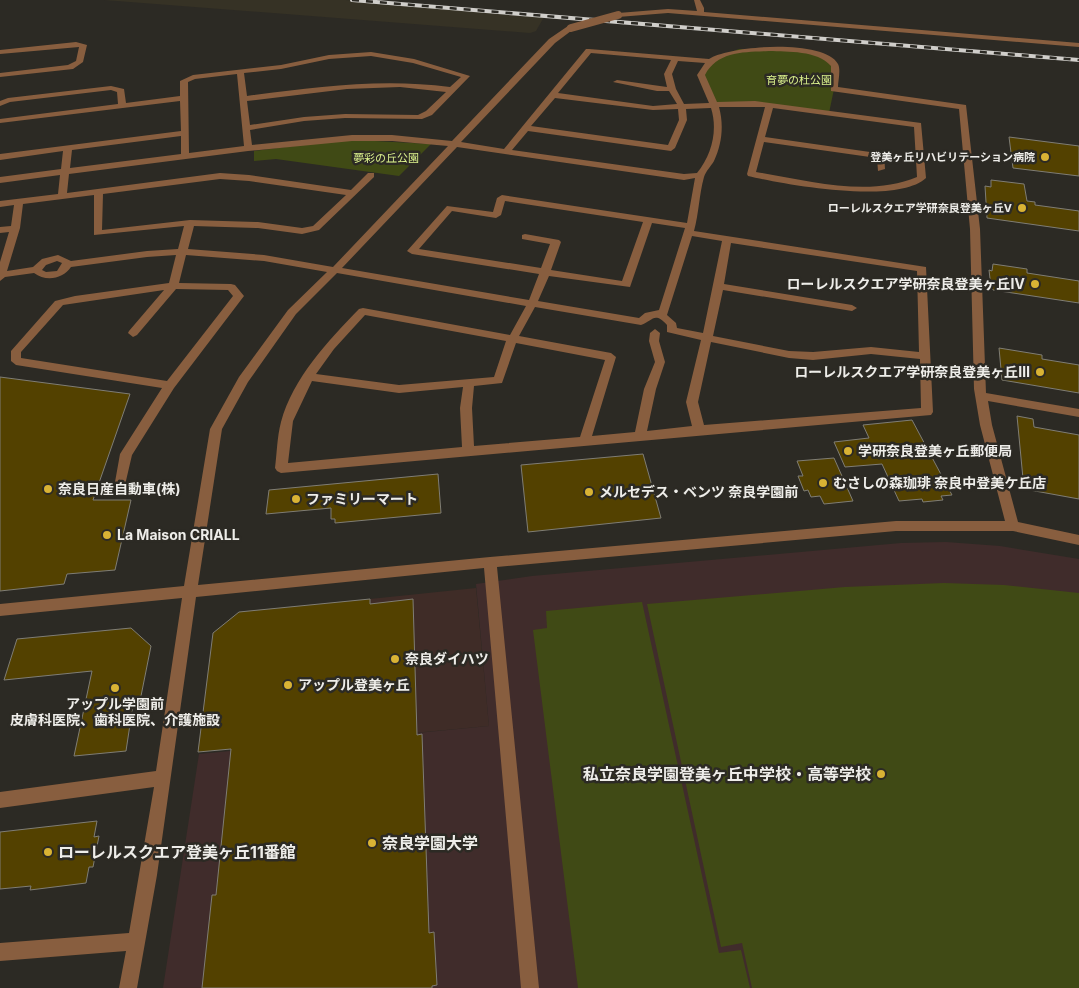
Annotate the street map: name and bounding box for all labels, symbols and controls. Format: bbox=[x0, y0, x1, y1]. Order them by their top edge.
park label: 育夢の杜公園 bbox=[766, 73, 832, 87]
place label: 登美ヶ丘リハビリテーション病院 bbox=[870, 150, 1035, 164]
park label: 夢彩の丘公園 bbox=[353, 151, 419, 165]
marker: 登美ヶ丘リハビリテーション病院 bbox=[1039, 151, 1051, 163]
place label: ローレルスクエア学研奈良登美ヶ丘Ⅴ bbox=[828, 201, 1012, 215]
marker: ローレルスクエア学研奈良登美ヶ丘Ⅴ bbox=[1016, 202, 1028, 214]
place label: ローレルスクエア学研奈良登美ヶ丘Ⅳ bbox=[787, 275, 1026, 292]
marker: ローレルスクエア学研奈良登美ヶ丘Ⅳ bbox=[1029, 278, 1041, 290]
place label: ローレルスクエア学研奈良登美ヶ丘Ⅲ bbox=[794, 363, 1030, 380]
marker: ローレルスクエア学研奈良登美ヶ丘Ⅲ bbox=[1034, 366, 1046, 378]
place label: 学研奈良登美ヶ丘郵便局 bbox=[858, 442, 1012, 459]
marker: 学研奈良登美ヶ丘郵便局 bbox=[842, 445, 854, 457]
place label: むさしの森珈琲 奈良中登美ケ丘店 bbox=[833, 474, 1046, 491]
marker: むさしの森珈琲 奈良中登美ケ丘店 bbox=[817, 477, 829, 489]
place label: 奈良日産自動車(株) bbox=[58, 480, 181, 497]
marker: 奈良日産自動車(株) bbox=[42, 483, 54, 495]
place label: メルセデス・ベンツ 奈良学園前 bbox=[599, 483, 798, 500]
marker: メルセデス・ベンツ 奈良学園前 bbox=[583, 486, 595, 498]
place label: ファミリーマート bbox=[306, 490, 418, 507]
marker: ファミリーマート bbox=[290, 493, 302, 505]
place label: La Maison CRIALL bbox=[117, 526, 240, 543]
marker: La Maison CRIALL bbox=[101, 529, 113, 541]
place label: 奈良ダイハツ bbox=[405, 650, 489, 667]
marker: 奈良ダイハツ bbox=[389, 653, 401, 665]
place label: アップル登美ヶ丘 bbox=[298, 676, 410, 693]
marker: アップル登美ヶ丘 bbox=[282, 679, 294, 691]
marker: アップル学園前 皮膚科医院、歯科医院、介護施設 bbox=[109, 682, 121, 694]
place label: アップル学園前 皮膚科医院、歯科医院、介護施設 bbox=[10, 695, 220, 728]
place label: 私立奈良学園登美ヶ丘中学校・高等学校 bbox=[583, 764, 871, 784]
marker: 私立奈良学園登美ヶ丘中学校・高等学校 bbox=[875, 768, 887, 780]
place label: 奈良学園大学 bbox=[382, 833, 478, 853]
marker: 奈良学園大学 bbox=[366, 837, 378, 849]
place label: ローレルスクエア登美ヶ丘11番館 bbox=[58, 842, 296, 862]
marker: ローレルスクエア登美ヶ丘11番館 bbox=[42, 846, 54, 858]

